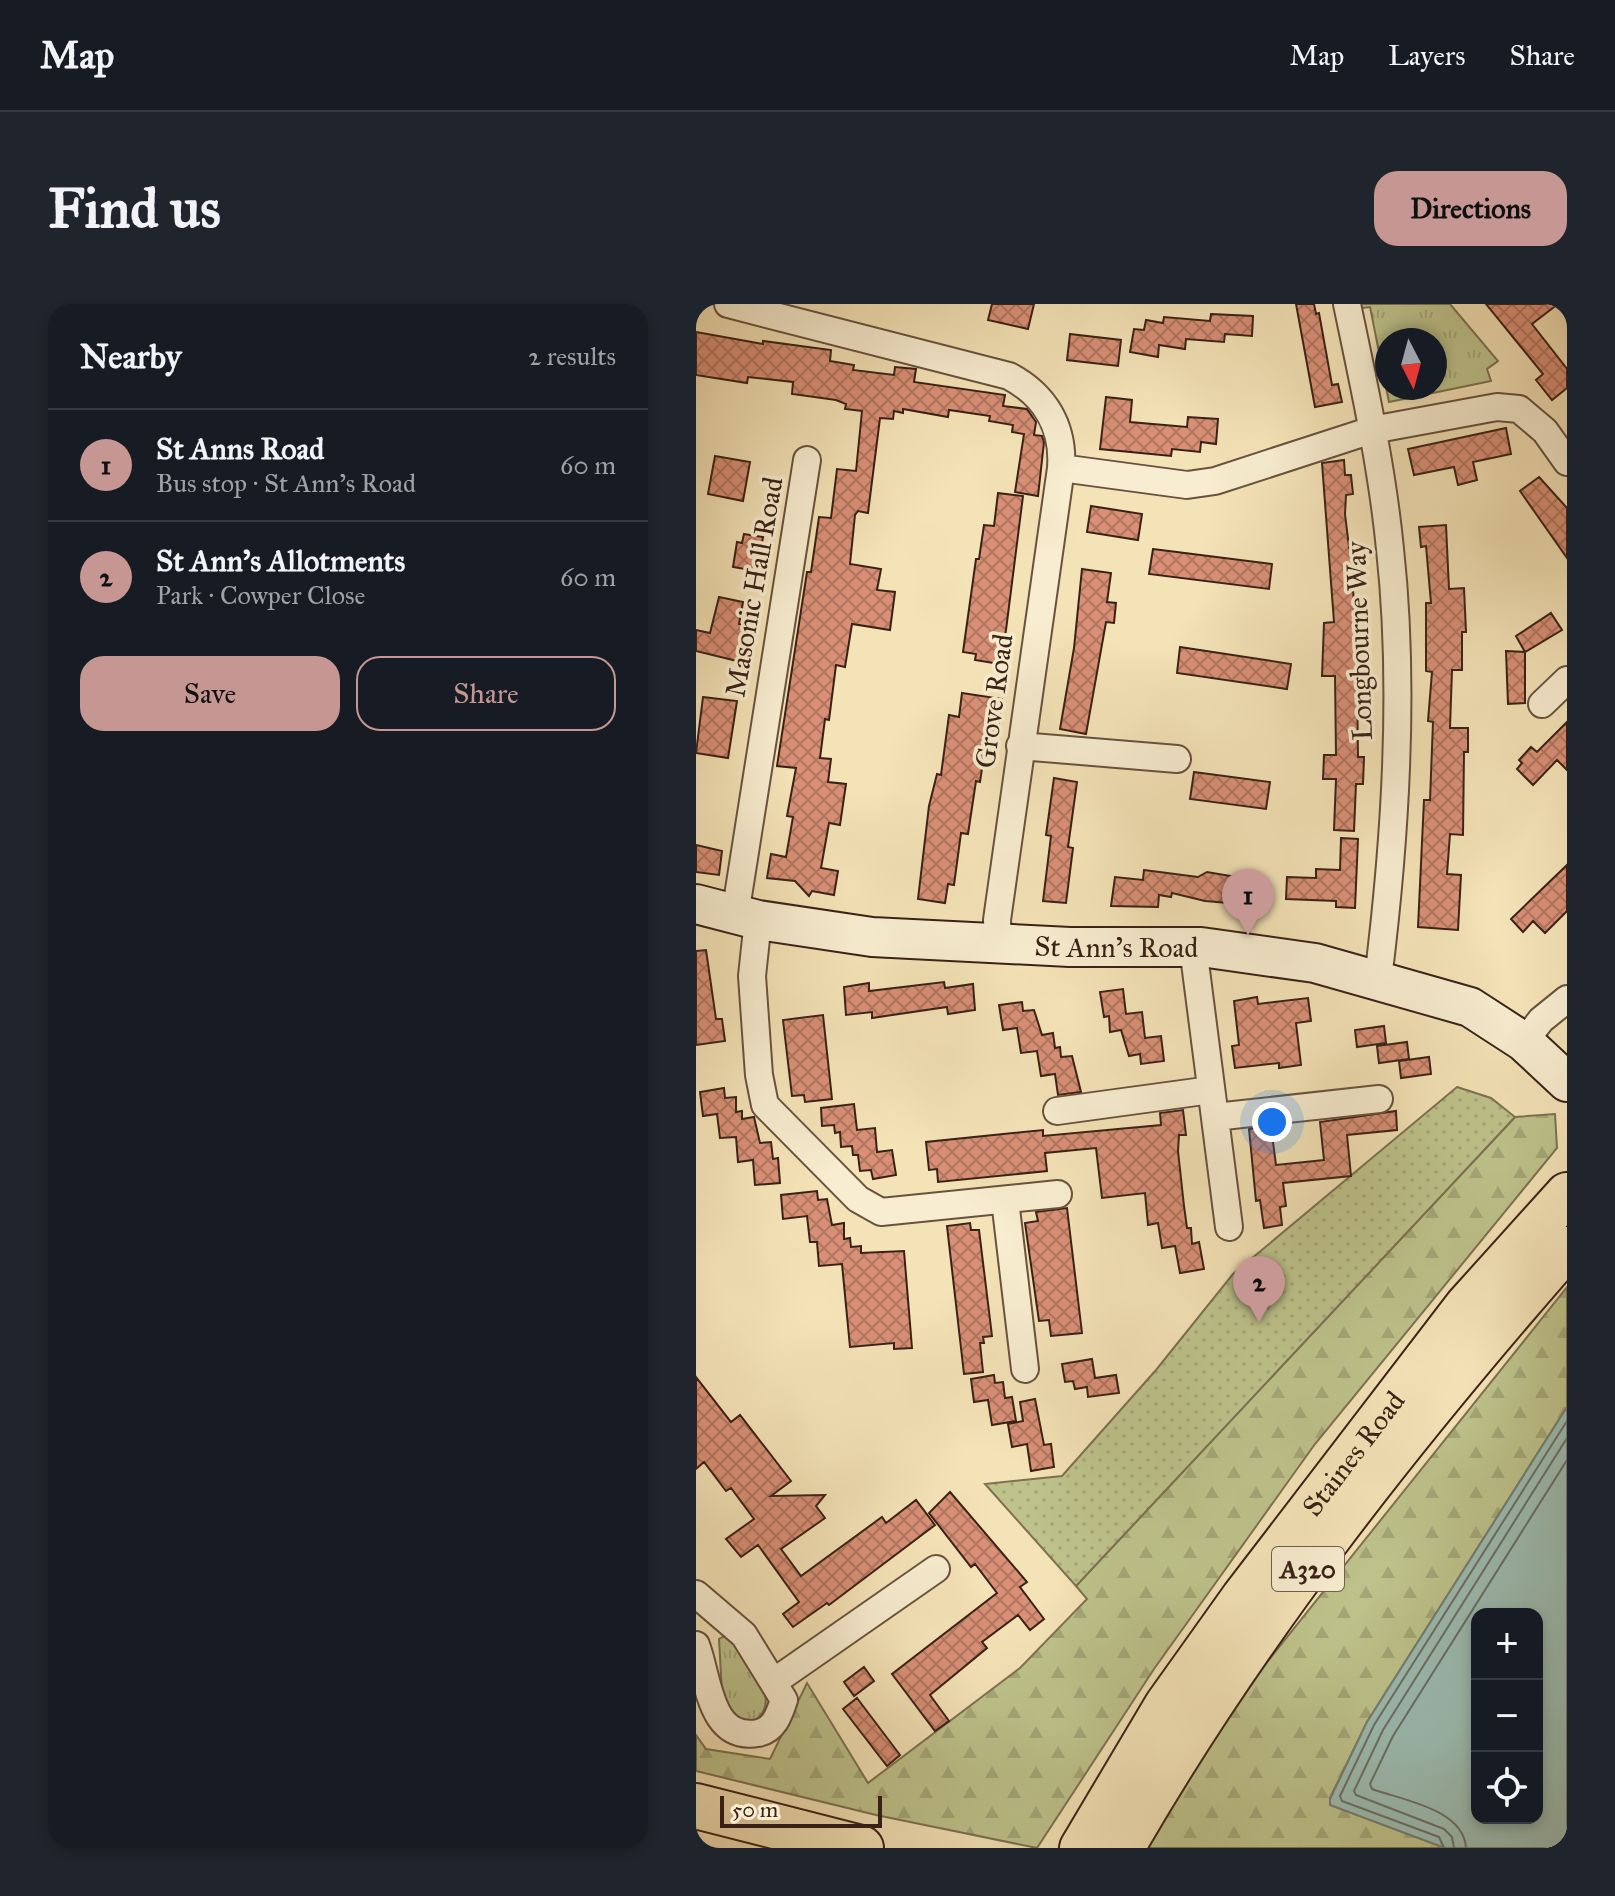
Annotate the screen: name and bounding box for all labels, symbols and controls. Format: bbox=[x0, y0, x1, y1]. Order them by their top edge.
text: Map bbox=[40, 32, 114, 78]
text: Map bbox=[1289, 38, 1344, 73]
text: Layers bbox=[1388, 38, 1466, 73]
text: Share bbox=[1510, 38, 1575, 73]
button: Directions bbox=[1374, 171, 1567, 246]
text: Find us bbox=[48, 174, 221, 242]
north arrow bbox=[1375, 328, 1447, 400]
text: Nearby bbox=[80, 336, 182, 377]
text: 2 results bbox=[528, 340, 616, 372]
text: St Anns Road bbox=[156, 431, 324, 467]
text: 1 bbox=[101, 449, 111, 481]
text: 60 m bbox=[560, 449, 616, 481]
text: Bus stop · St Ann's Road bbox=[156, 467, 416, 499]
street label: Masonic Hall Road bbox=[717, 474, 791, 700]
street label: Longbourne Way bbox=[1338, 540, 1380, 741]
text: St Ann's Allotments bbox=[156, 543, 405, 579]
text: 2 bbox=[100, 561, 112, 593]
text: 60 m bbox=[560, 561, 616, 593]
text: Park · Cowper Close bbox=[156, 579, 365, 611]
street label: Grove Road bbox=[967, 632, 1021, 770]
button: Save bbox=[80, 656, 340, 731]
button: Share bbox=[356, 656, 616, 731]
pin: 1 bbox=[1222, 869, 1274, 935]
street label: St Ann's Road bbox=[1034, 928, 1198, 965]
your location bbox=[1252, 1102, 1292, 1142]
pin: 2 bbox=[1233, 1256, 1285, 1322]
street label: Staines Road bbox=[1294, 1384, 1412, 1523]
road number: A320 bbox=[1272, 1547, 1344, 1591]
map controls bbox=[1471, 1608, 1543, 1824]
button: + bbox=[1471, 1608, 1543, 1680]
button: − bbox=[1471, 1680, 1543, 1752]
button: locate bbox=[1471, 1752, 1543, 1824]
scale bar bbox=[720, 1792, 882, 1828]
text: 50 m bbox=[732, 1796, 778, 1823]

